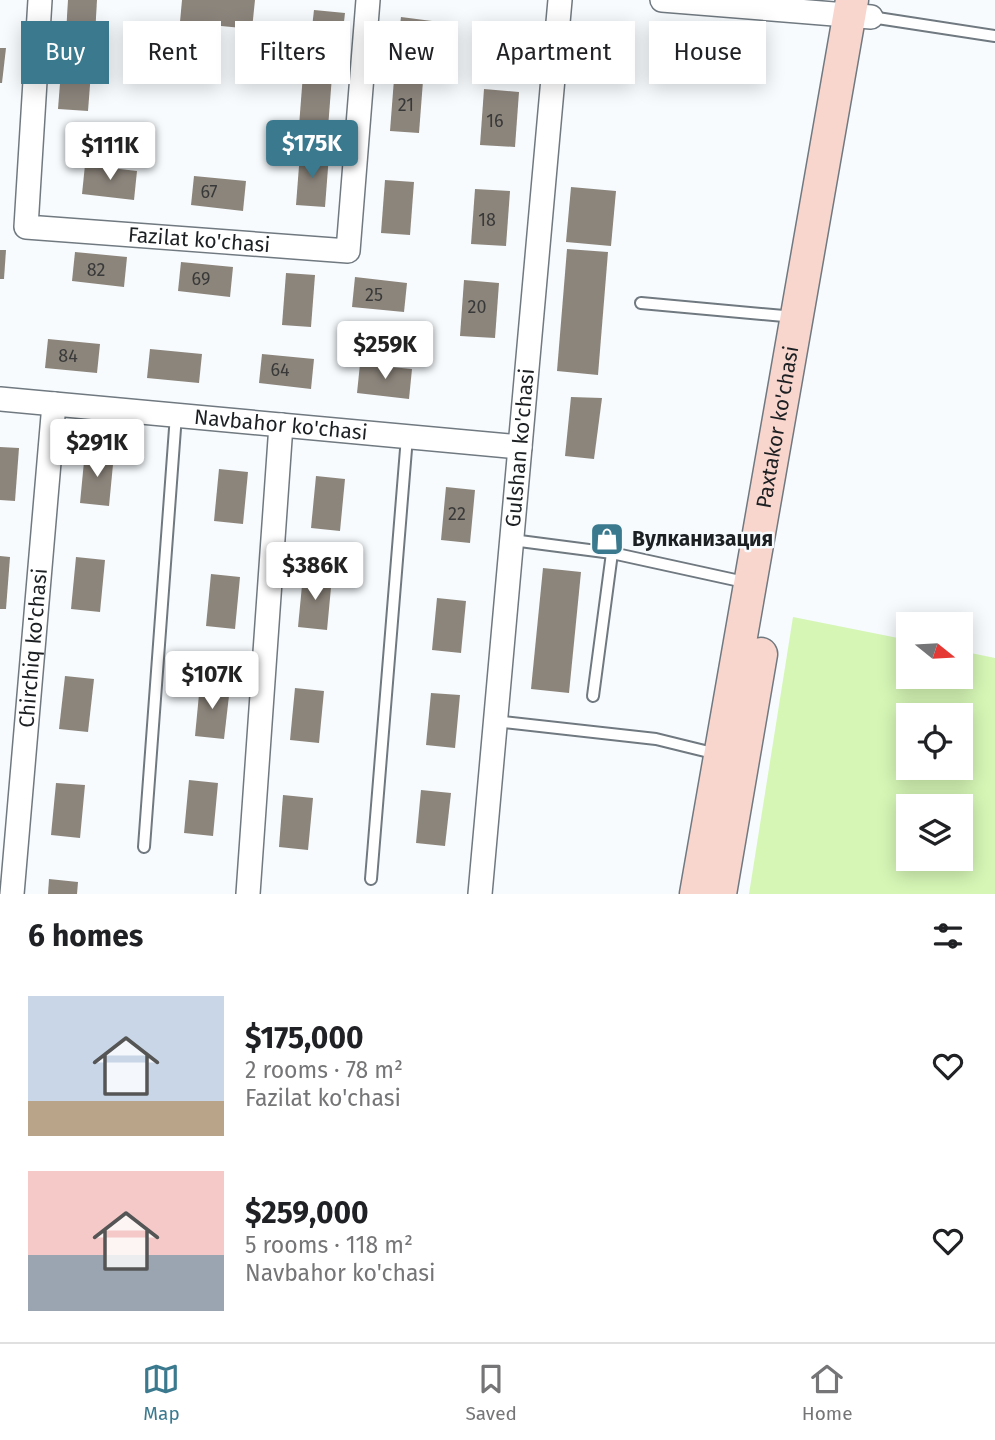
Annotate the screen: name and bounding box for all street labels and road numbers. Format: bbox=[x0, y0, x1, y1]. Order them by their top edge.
street label: Fazilat ko'chasi bbox=[127, 222, 271, 258]
street label: Paxtakor ko'chasi bbox=[751, 344, 804, 510]
street label: Gulshan ko'chasi bbox=[500, 367, 540, 528]
street label: Navbahor ko'chasi bbox=[193, 404, 369, 446]
street label: Chirchiq ko'chasi bbox=[13, 567, 53, 729]

